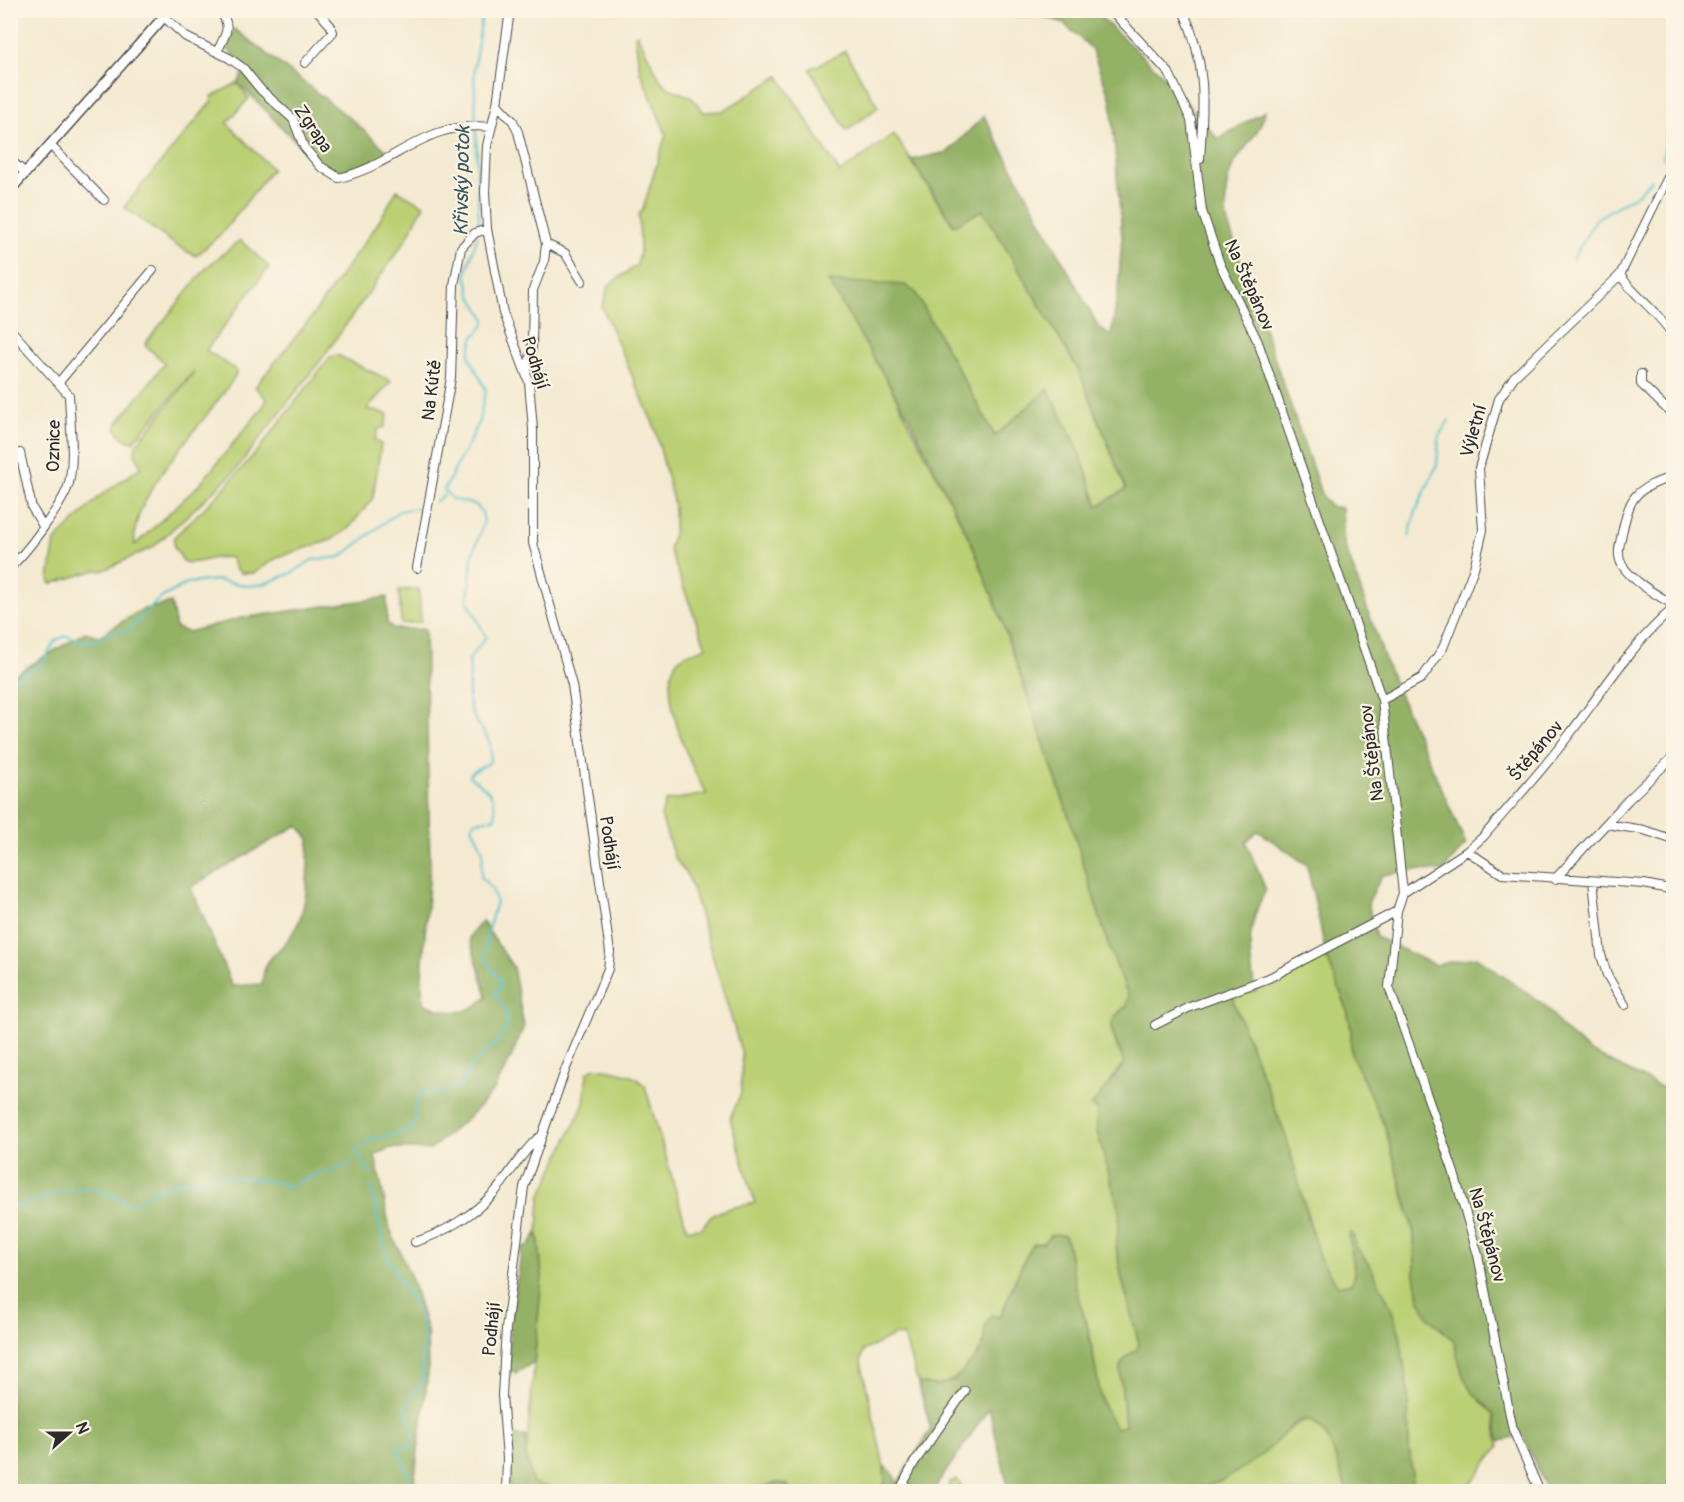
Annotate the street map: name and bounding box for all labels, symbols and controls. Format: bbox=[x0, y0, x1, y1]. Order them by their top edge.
street label: Zgrapa bbox=[289, 101, 337, 157]
water label: Křivský potok bbox=[449, 124, 475, 236]
street label: Na Štěpánov bbox=[1219, 236, 1280, 334]
street label: Podhájí bbox=[516, 334, 554, 392]
street label: Na Kútě bbox=[417, 358, 447, 422]
street label: Výletní bbox=[1455, 402, 1493, 460]
street label: Oznice bbox=[42, 420, 66, 472]
street label: Na Štěpánov bbox=[1354, 703, 1389, 803]
street label: Štěpánov bbox=[1503, 715, 1568, 786]
street label: Podhájí bbox=[594, 814, 624, 872]
street label: Na Štěpánov bbox=[1463, 1185, 1512, 1285]
street label: Podhájí bbox=[478, 1301, 506, 1357]
north arrow bbox=[39, 1403, 99, 1463]
text: N bbox=[71, 1419, 93, 1437]

